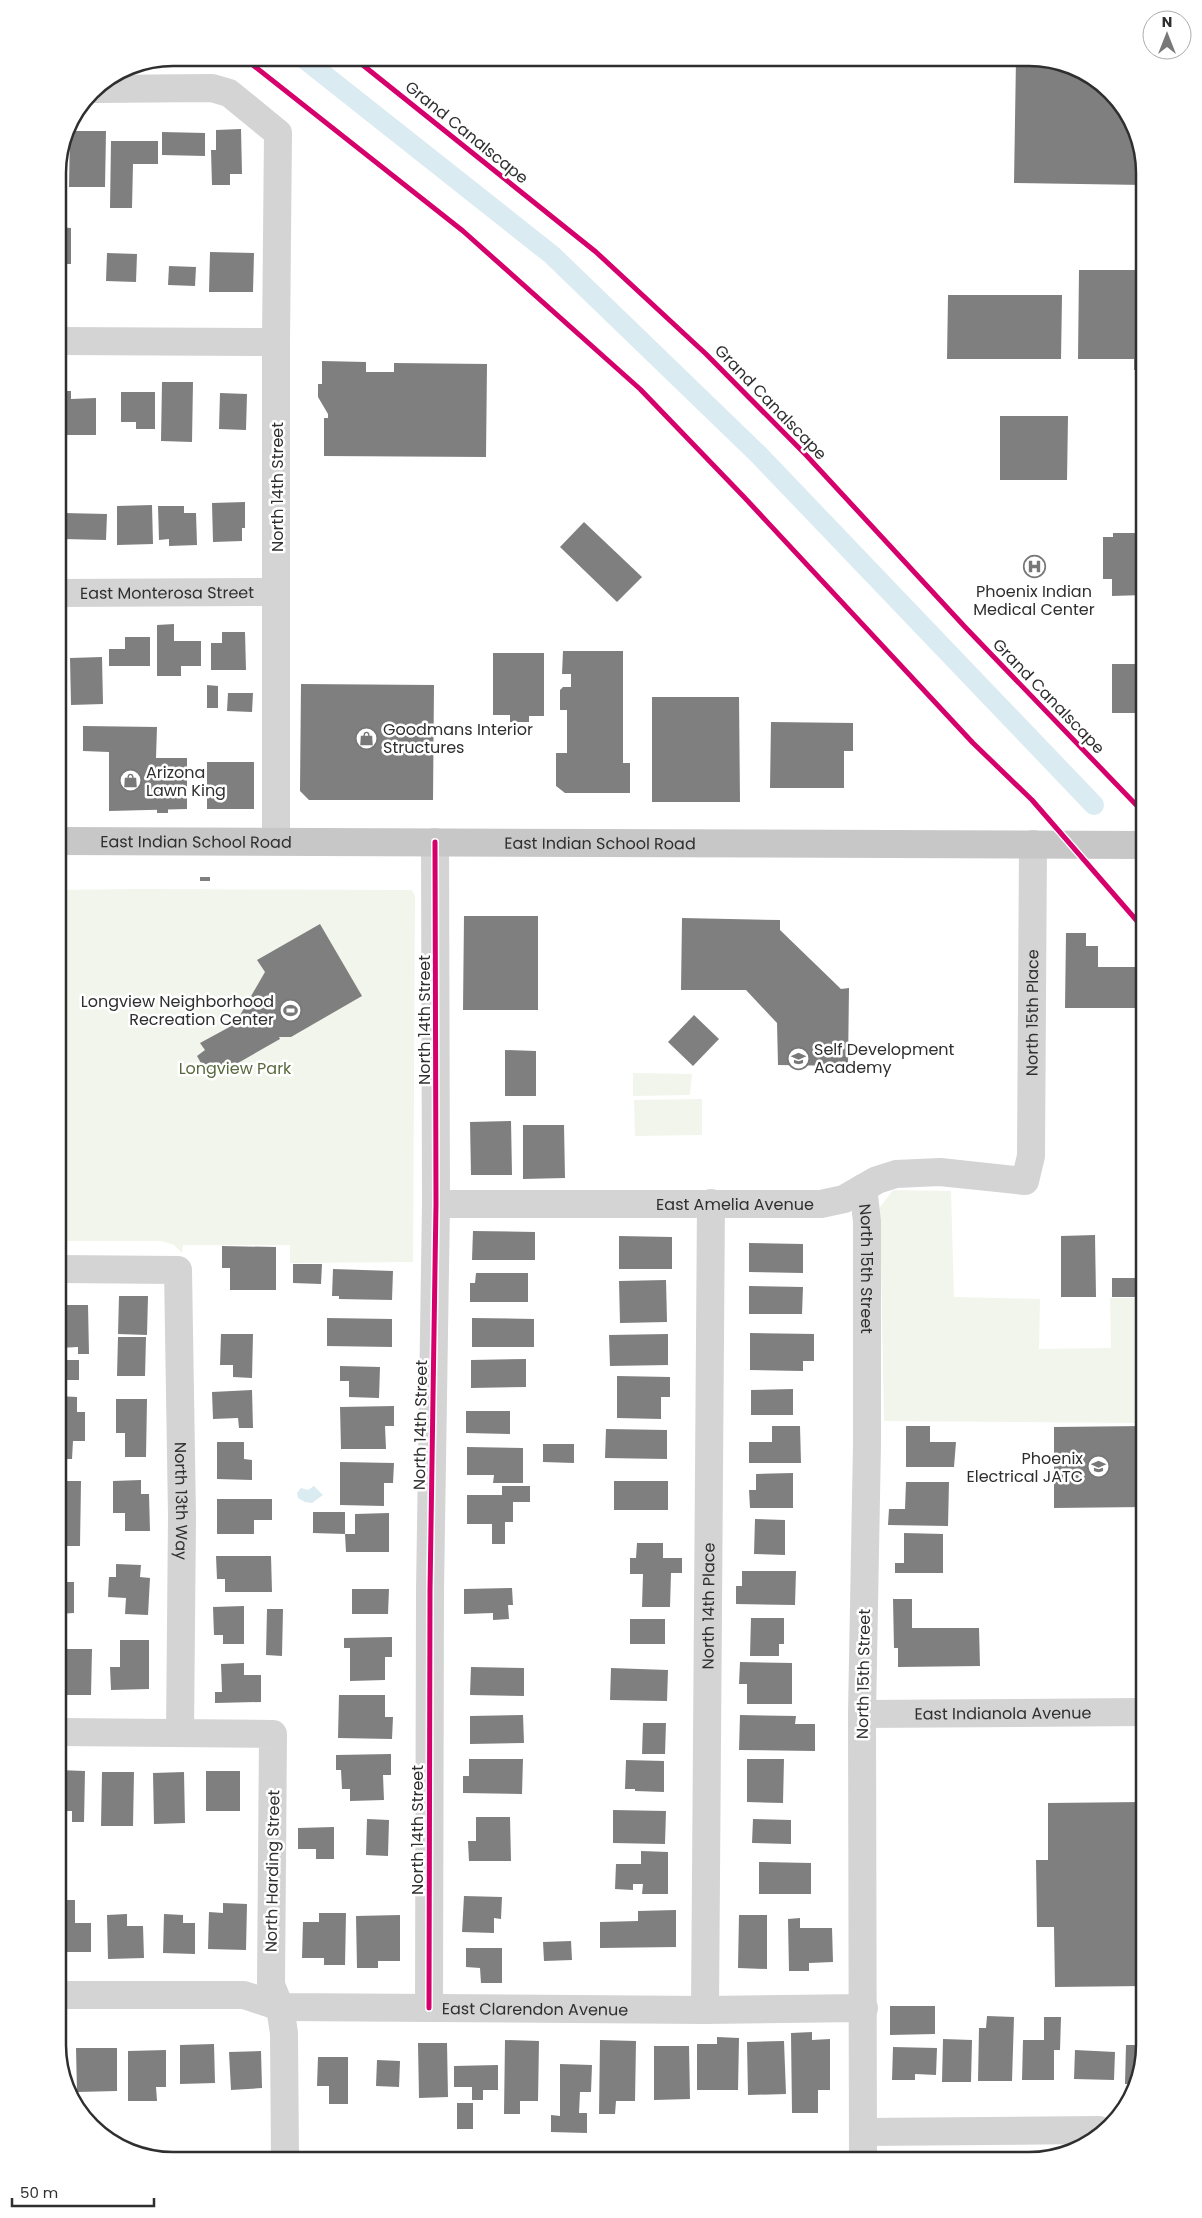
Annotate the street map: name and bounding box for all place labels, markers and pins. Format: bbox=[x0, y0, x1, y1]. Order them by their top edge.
hospital icon: Phoenix Indian Medical Center bbox=[1022, 555, 1046, 579]
place label: Phoenix Indian Medical Center bbox=[973, 580, 1095, 621]
place label: Goodmans Interior Structures bbox=[383, 718, 533, 759]
shop icon: Goodmans Interior Structures bbox=[355, 726, 379, 750]
place label: Arizona Lawn King bbox=[146, 761, 226, 802]
shop icon: Arizona Lawn King bbox=[118, 769, 142, 793]
place label: Longview Neighborhood Recreation Center bbox=[81, 990, 274, 1031]
sports icon: Longview Neighborhood Recreation Center bbox=[278, 998, 302, 1022]
place label: Self Development Academy bbox=[814, 1038, 955, 1079]
school or university icon: Self Development Academy bbox=[786, 1046, 810, 1070]
place label: Phoenix Electrical JATC bbox=[966, 1447, 1083, 1488]
school or university icon: Phoenix Electrical JATC bbox=[1087, 1455, 1111, 1479]

